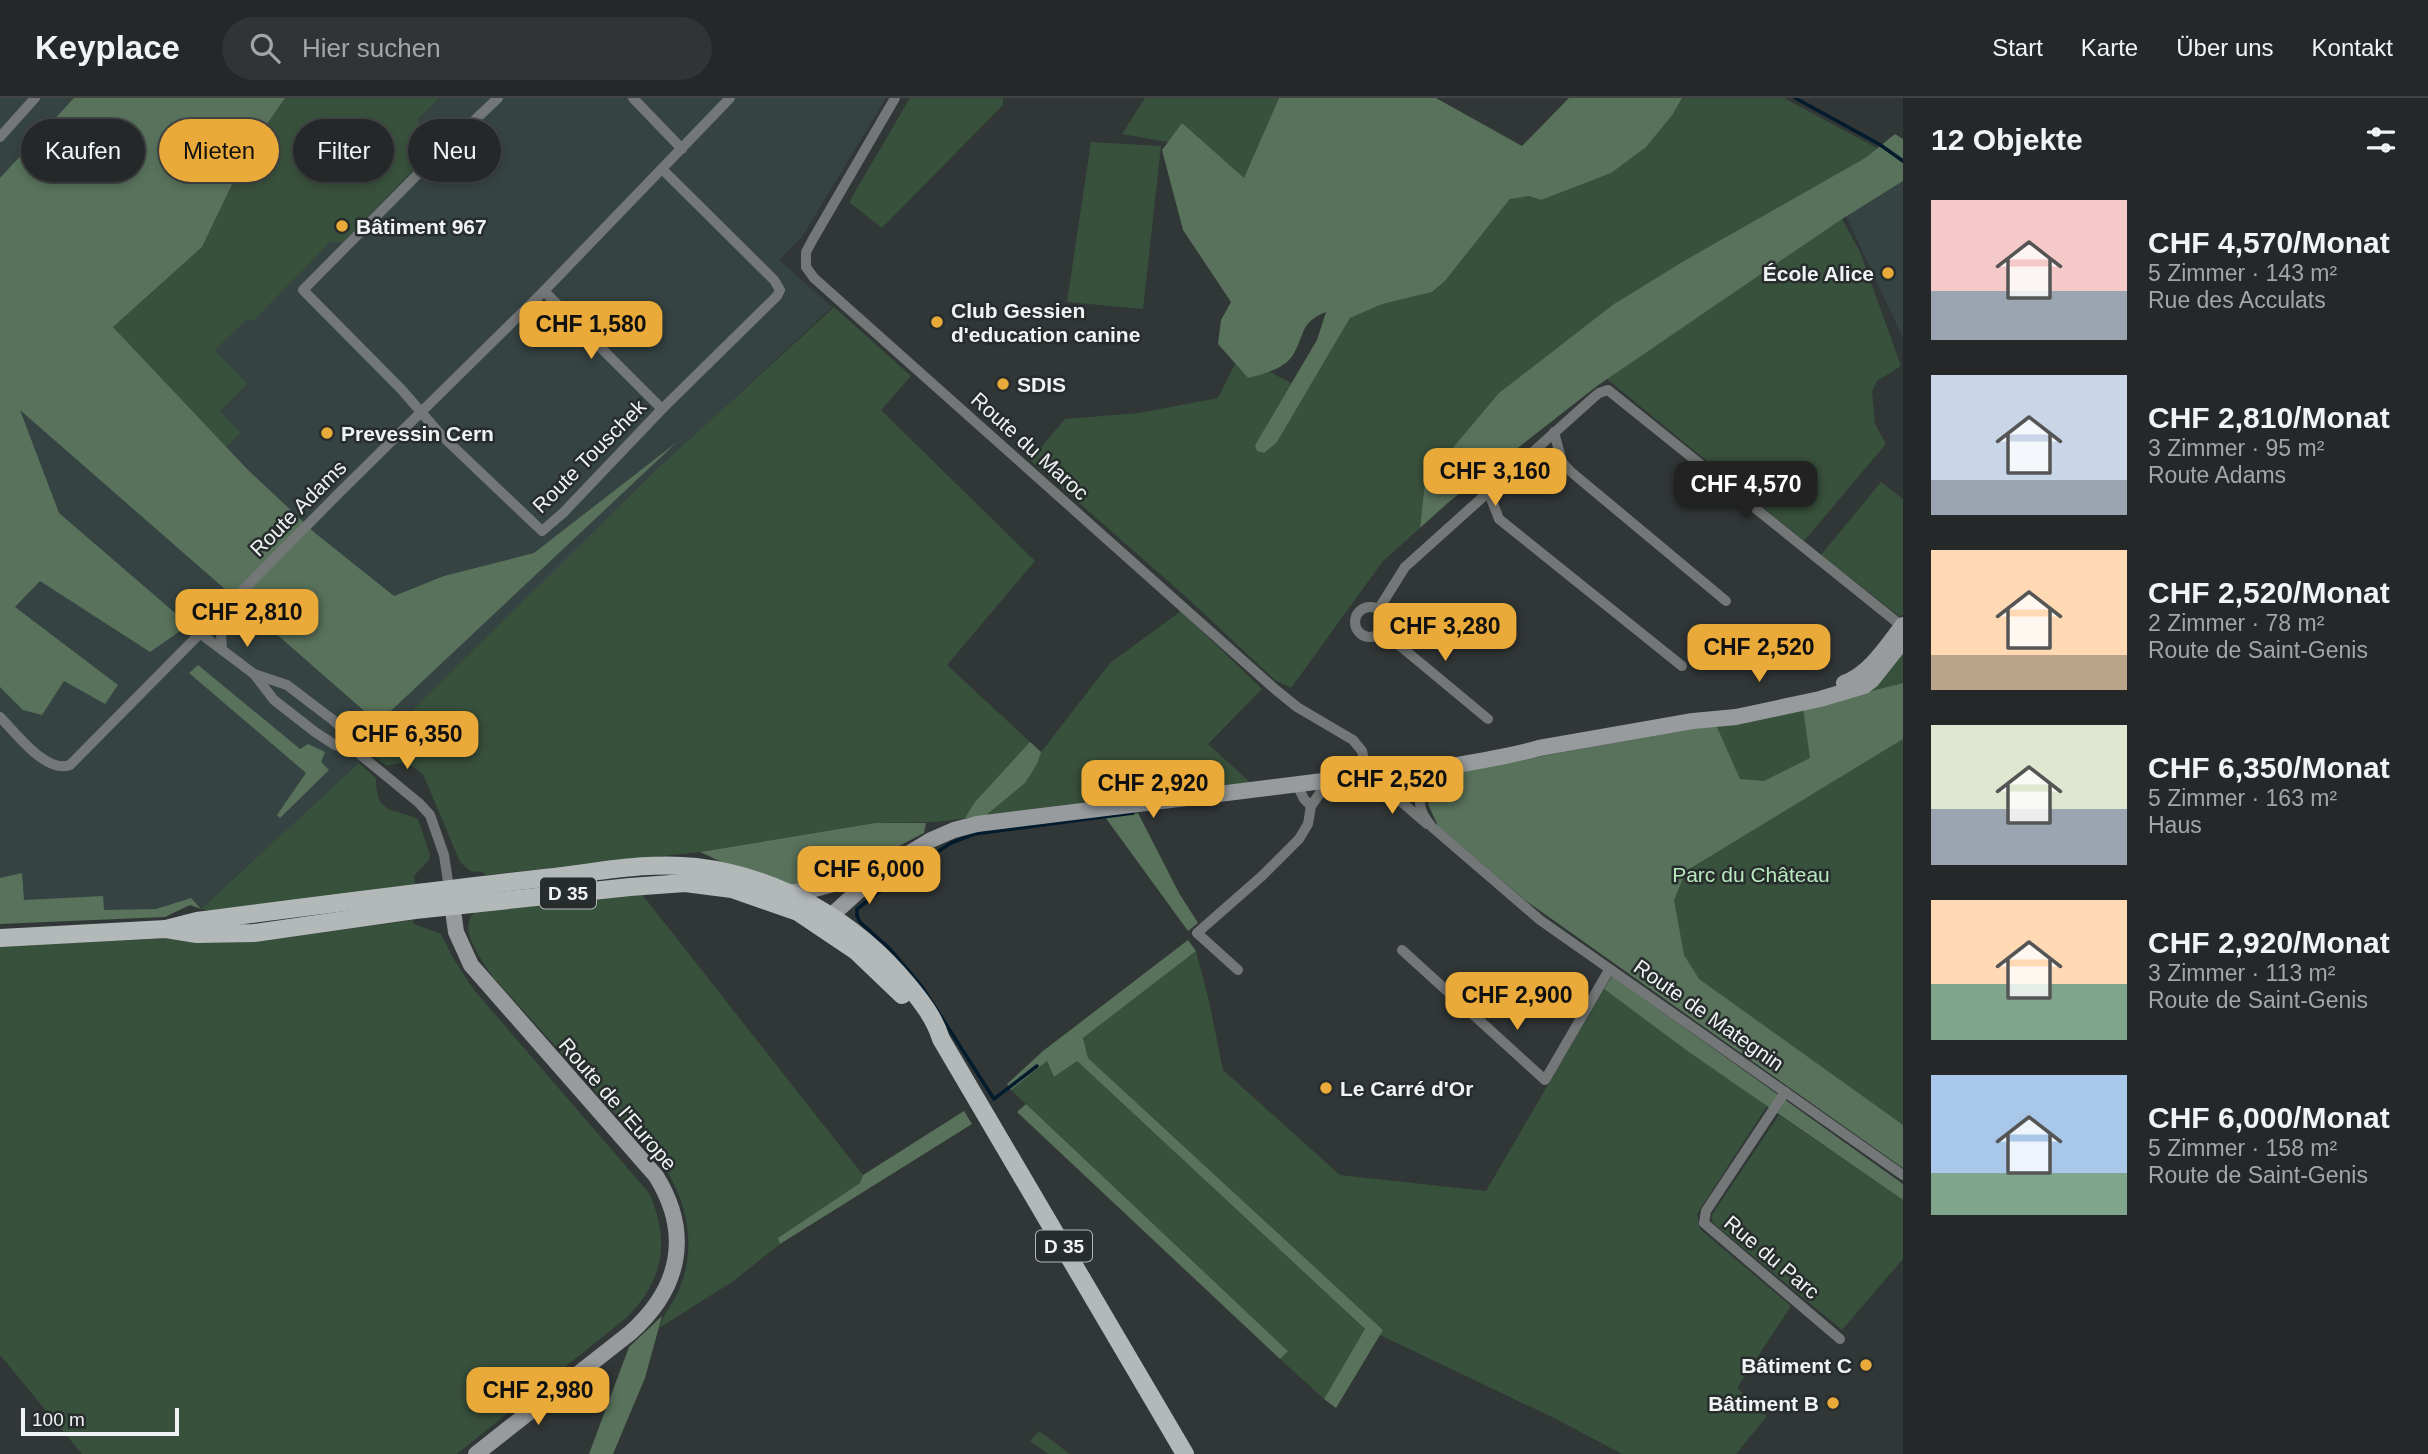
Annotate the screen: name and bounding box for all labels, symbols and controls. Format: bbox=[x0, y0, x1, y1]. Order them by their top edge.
search box bbox=[222, 17, 712, 80]
text: Keyplace bbox=[35, 29, 180, 66]
icon: search bbox=[246, 29, 284, 67]
text: Hier suchen bbox=[302, 33, 441, 63]
text: Start bbox=[1992, 34, 2043, 61]
text: Karte bbox=[2081, 34, 2138, 61]
text: Über uns bbox=[2176, 34, 2274, 61]
text: Kontakt bbox=[2312, 34, 2393, 61]
chip: Kaufen bbox=[21, 119, 145, 182]
chip: Mieten bbox=[159, 119, 279, 182]
chip: Filter bbox=[293, 119, 394, 182]
chip: Neu bbox=[408, 119, 501, 182]
icon: filters bbox=[2362, 121, 2400, 159]
text: 12 Objekte bbox=[1931, 123, 2083, 156]
place label: Bâtiment 967 bbox=[356, 215, 487, 238]
marker: Bâtiment 967 bbox=[334, 218, 350, 234]
text: CHF 4,570/Monat bbox=[2148, 226, 2390, 259]
icon: home bbox=[1987, 228, 2071, 312]
text: 5 Zimmer · 143 m² bbox=[2148, 260, 2337, 286]
place label: École Alice bbox=[1763, 262, 1874, 285]
marker: École Alice bbox=[1880, 265, 1896, 281]
text: Rue des Acculats bbox=[2148, 287, 2326, 313]
place label: Club Gessien d'education canine bbox=[951, 299, 1140, 346]
pin: CHF 1,580 bbox=[511, 302, 671, 361]
text: CHF 1,580 bbox=[535, 311, 647, 337]
marker: Club Gessien d'education canine bbox=[929, 314, 945, 330]
place label: SDIS bbox=[1017, 373, 1066, 396]
marker: SDIS bbox=[995, 376, 1011, 392]
street label: Route du Maroc bbox=[967, 387, 1093, 505]
street label: Route Touschek bbox=[528, 394, 651, 517]
text: CHF 2,810/Monat bbox=[2148, 401, 2390, 434]
icon: home bbox=[1987, 403, 2071, 487]
place label: Prevessin Cern bbox=[341, 422, 494, 445]
marker: Prevessin Cern bbox=[319, 425, 335, 441]
text: 3 Zimmer · 95 m² bbox=[2148, 435, 2324, 461]
pin: CHF 3,160 bbox=[1415, 448, 1575, 508]
street label: Route Adams bbox=[245, 455, 351, 561]
text: CHF 3,160 bbox=[1439, 458, 1551, 484]
pin: CHF 4,570 bbox=[1666, 462, 1826, 521]
text: Route Adams bbox=[2148, 462, 2286, 488]
text: CHF 4,570 bbox=[1690, 471, 1802, 497]
text: CHF 2,520/Monat bbox=[2148, 576, 2390, 609]
icon: home bbox=[1987, 578, 2071, 662]
pin: CHF 2,810 bbox=[167, 589, 327, 649]
text: CHF 2,810 bbox=[191, 599, 303, 625]
pin: CHF 3,280 bbox=[1365, 603, 1525, 663]
text: 2 Zimmer · 78 m² bbox=[2148, 610, 2324, 636]
text: CHF 3,280 bbox=[1389, 613, 1501, 639]
pin: CHF 2,520 bbox=[1679, 624, 1839, 684]
text: CHF 2,520 bbox=[1703, 634, 1815, 660]
text: Route de Saint-Genis bbox=[2148, 637, 2368, 663]
pin: CHF 6,350 bbox=[327, 712, 487, 771]
text: CHF 6,350 bbox=[351, 721, 463, 747]
text: CHF 6,350/Monat bbox=[2148, 751, 2390, 784]
icon: home bbox=[1987, 753, 2071, 837]
pin: CHF 2,520 bbox=[1312, 756, 1472, 816]
pin: CHF 2,920 bbox=[1073, 760, 1233, 820]
text: CHF 2,520 bbox=[1336, 766, 1448, 792]
text: CHF 2,920 bbox=[1097, 770, 1209, 796]
text: 5 Zimmer · 163 m² bbox=[2148, 785, 2337, 811]
text: Haus bbox=[2148, 812, 2202, 838]
pin: CHF 6,000 bbox=[789, 846, 949, 906]
text: CHF 6,000 bbox=[813, 856, 925, 882]
park label: Parc du Château bbox=[1672, 863, 1830, 886]
road number: D 35 bbox=[540, 878, 596, 908]
text: CHF 2,920/Monat bbox=[2148, 926, 2390, 959]
icon: home bbox=[1987, 928, 2071, 1012]
street label: Route de Mategnin bbox=[1630, 955, 1788, 1075]
text: 3 Zimmer · 113 m² bbox=[2148, 960, 2335, 986]
pin: CHF 2,900 bbox=[1437, 972, 1597, 1032]
text: CHF 2,900 bbox=[1461, 982, 1573, 1008]
text: Route de Saint-Genis bbox=[2148, 987, 2368, 1013]
street label: Route de l'Europe bbox=[554, 1033, 682, 1175]
place label: Le Carré d'Or bbox=[1340, 1077, 1473, 1100]
marker: Le Carré d'Or bbox=[1318, 1080, 1334, 1096]
text: CHF 6,000/Monat bbox=[2148, 1101, 2390, 1134]
icon: home bbox=[1987, 1103, 2071, 1187]
text: 5 Zimmer · 158 m² bbox=[2148, 1135, 2337, 1161]
text: Route de Saint-Genis bbox=[2148, 1162, 2368, 1188]
street label: Rue du Parc bbox=[1720, 1211, 1824, 1303]
road number: D 35 bbox=[1036, 1230, 1092, 1262]
place label: Bâtiment C bbox=[1741, 1354, 1852, 1377]
marker: Bâtiment C bbox=[1858, 1357, 1874, 1373]
pin: CHF 2,980 bbox=[458, 1368, 618, 1427]
text: CHF 2,980 bbox=[482, 1377, 594, 1403]
place label: Bâtiment B bbox=[1708, 1392, 1819, 1415]
marker: Bâtiment B bbox=[1825, 1395, 1841, 1411]
scale bar bbox=[21, 1405, 178, 1437]
text: 100 m bbox=[32, 1409, 85, 1430]

